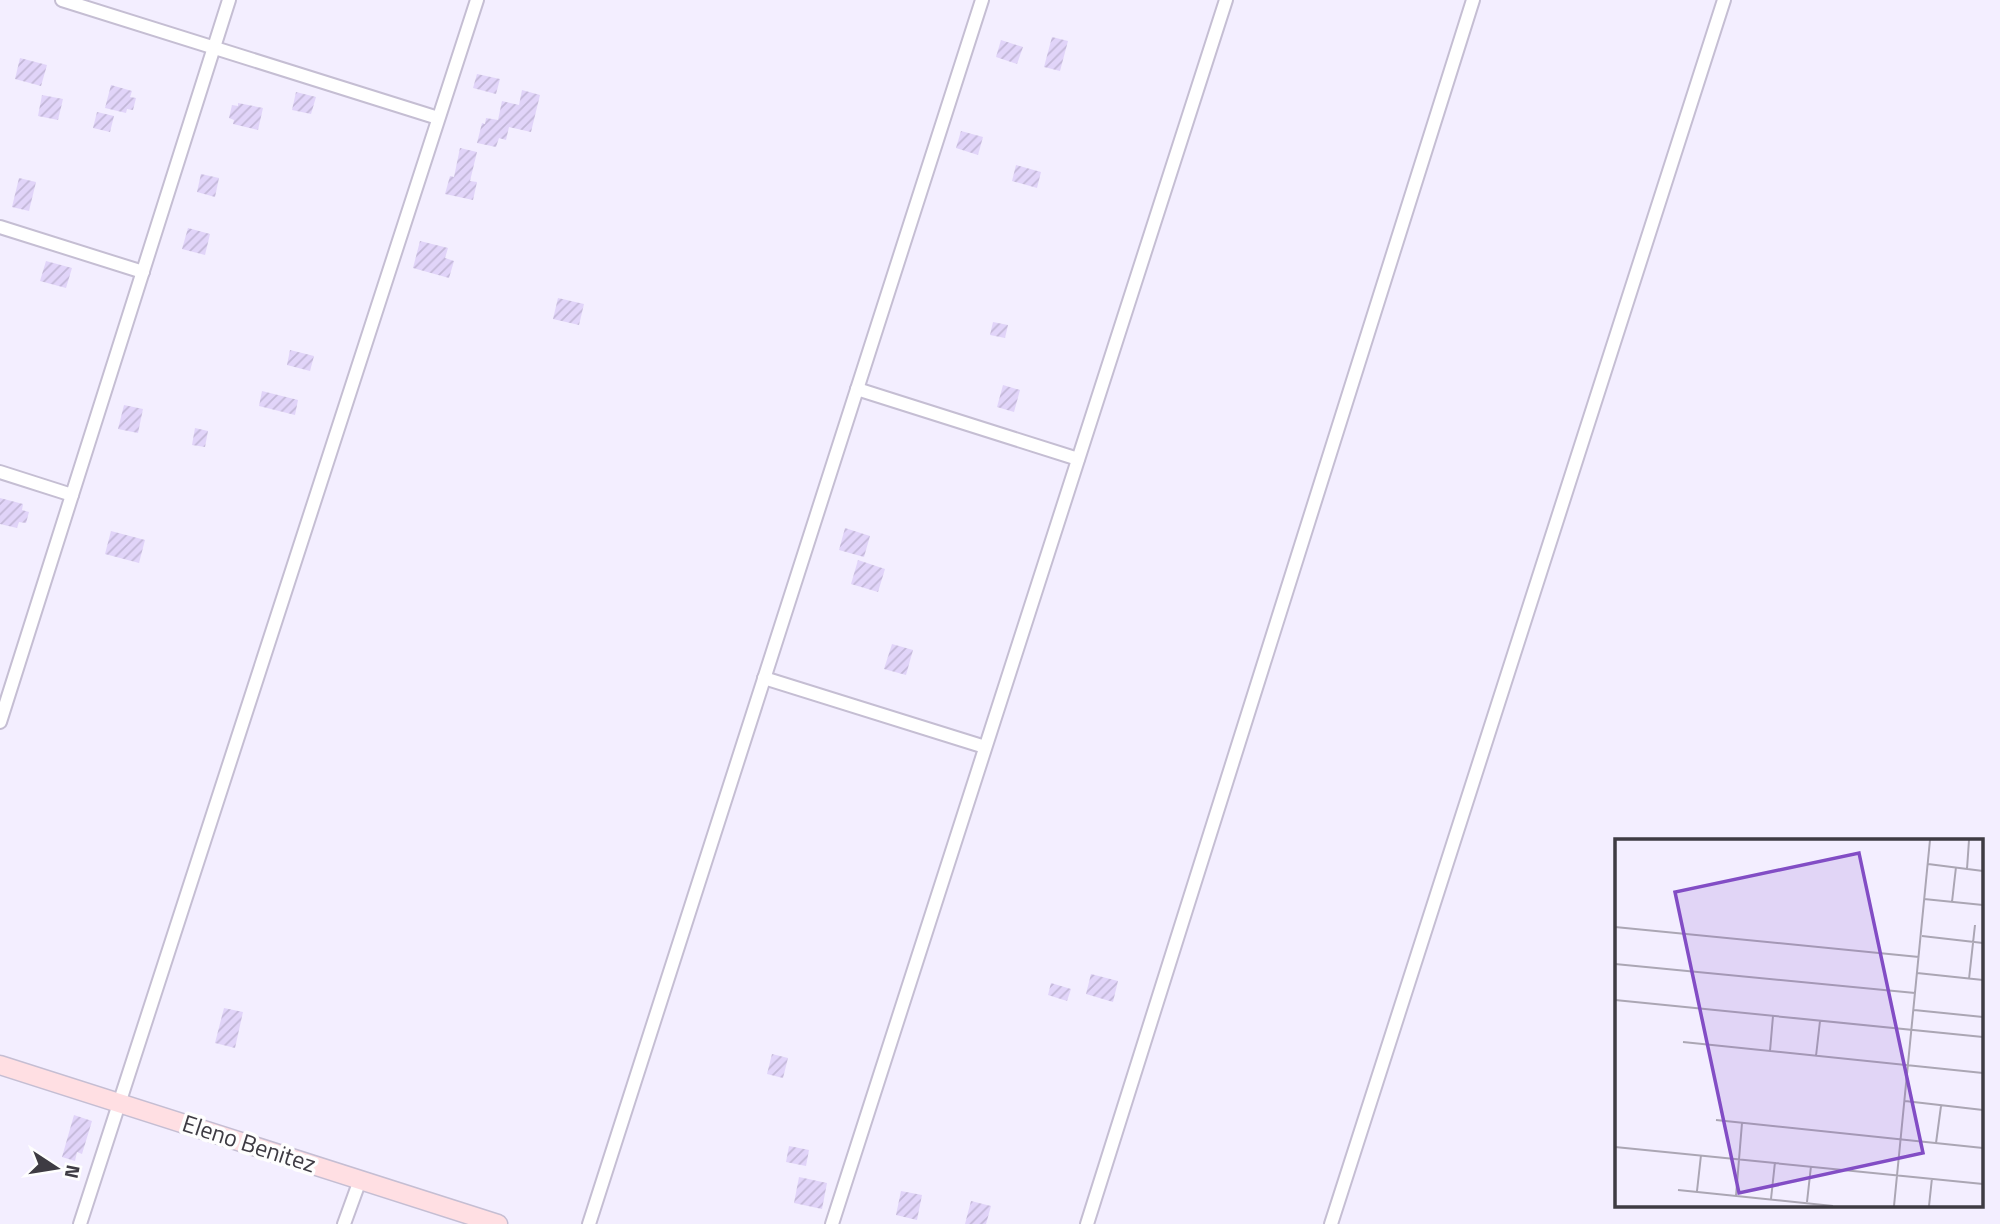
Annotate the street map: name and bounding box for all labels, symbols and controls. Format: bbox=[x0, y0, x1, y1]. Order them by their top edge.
inset map bbox=[1615, 839, 1982, 1206]
street label: Eleno Benitez bbox=[178, 1105, 321, 1182]
north arrow bbox=[21, 1133, 91, 1203]
text: N bbox=[58, 1162, 89, 1181]

